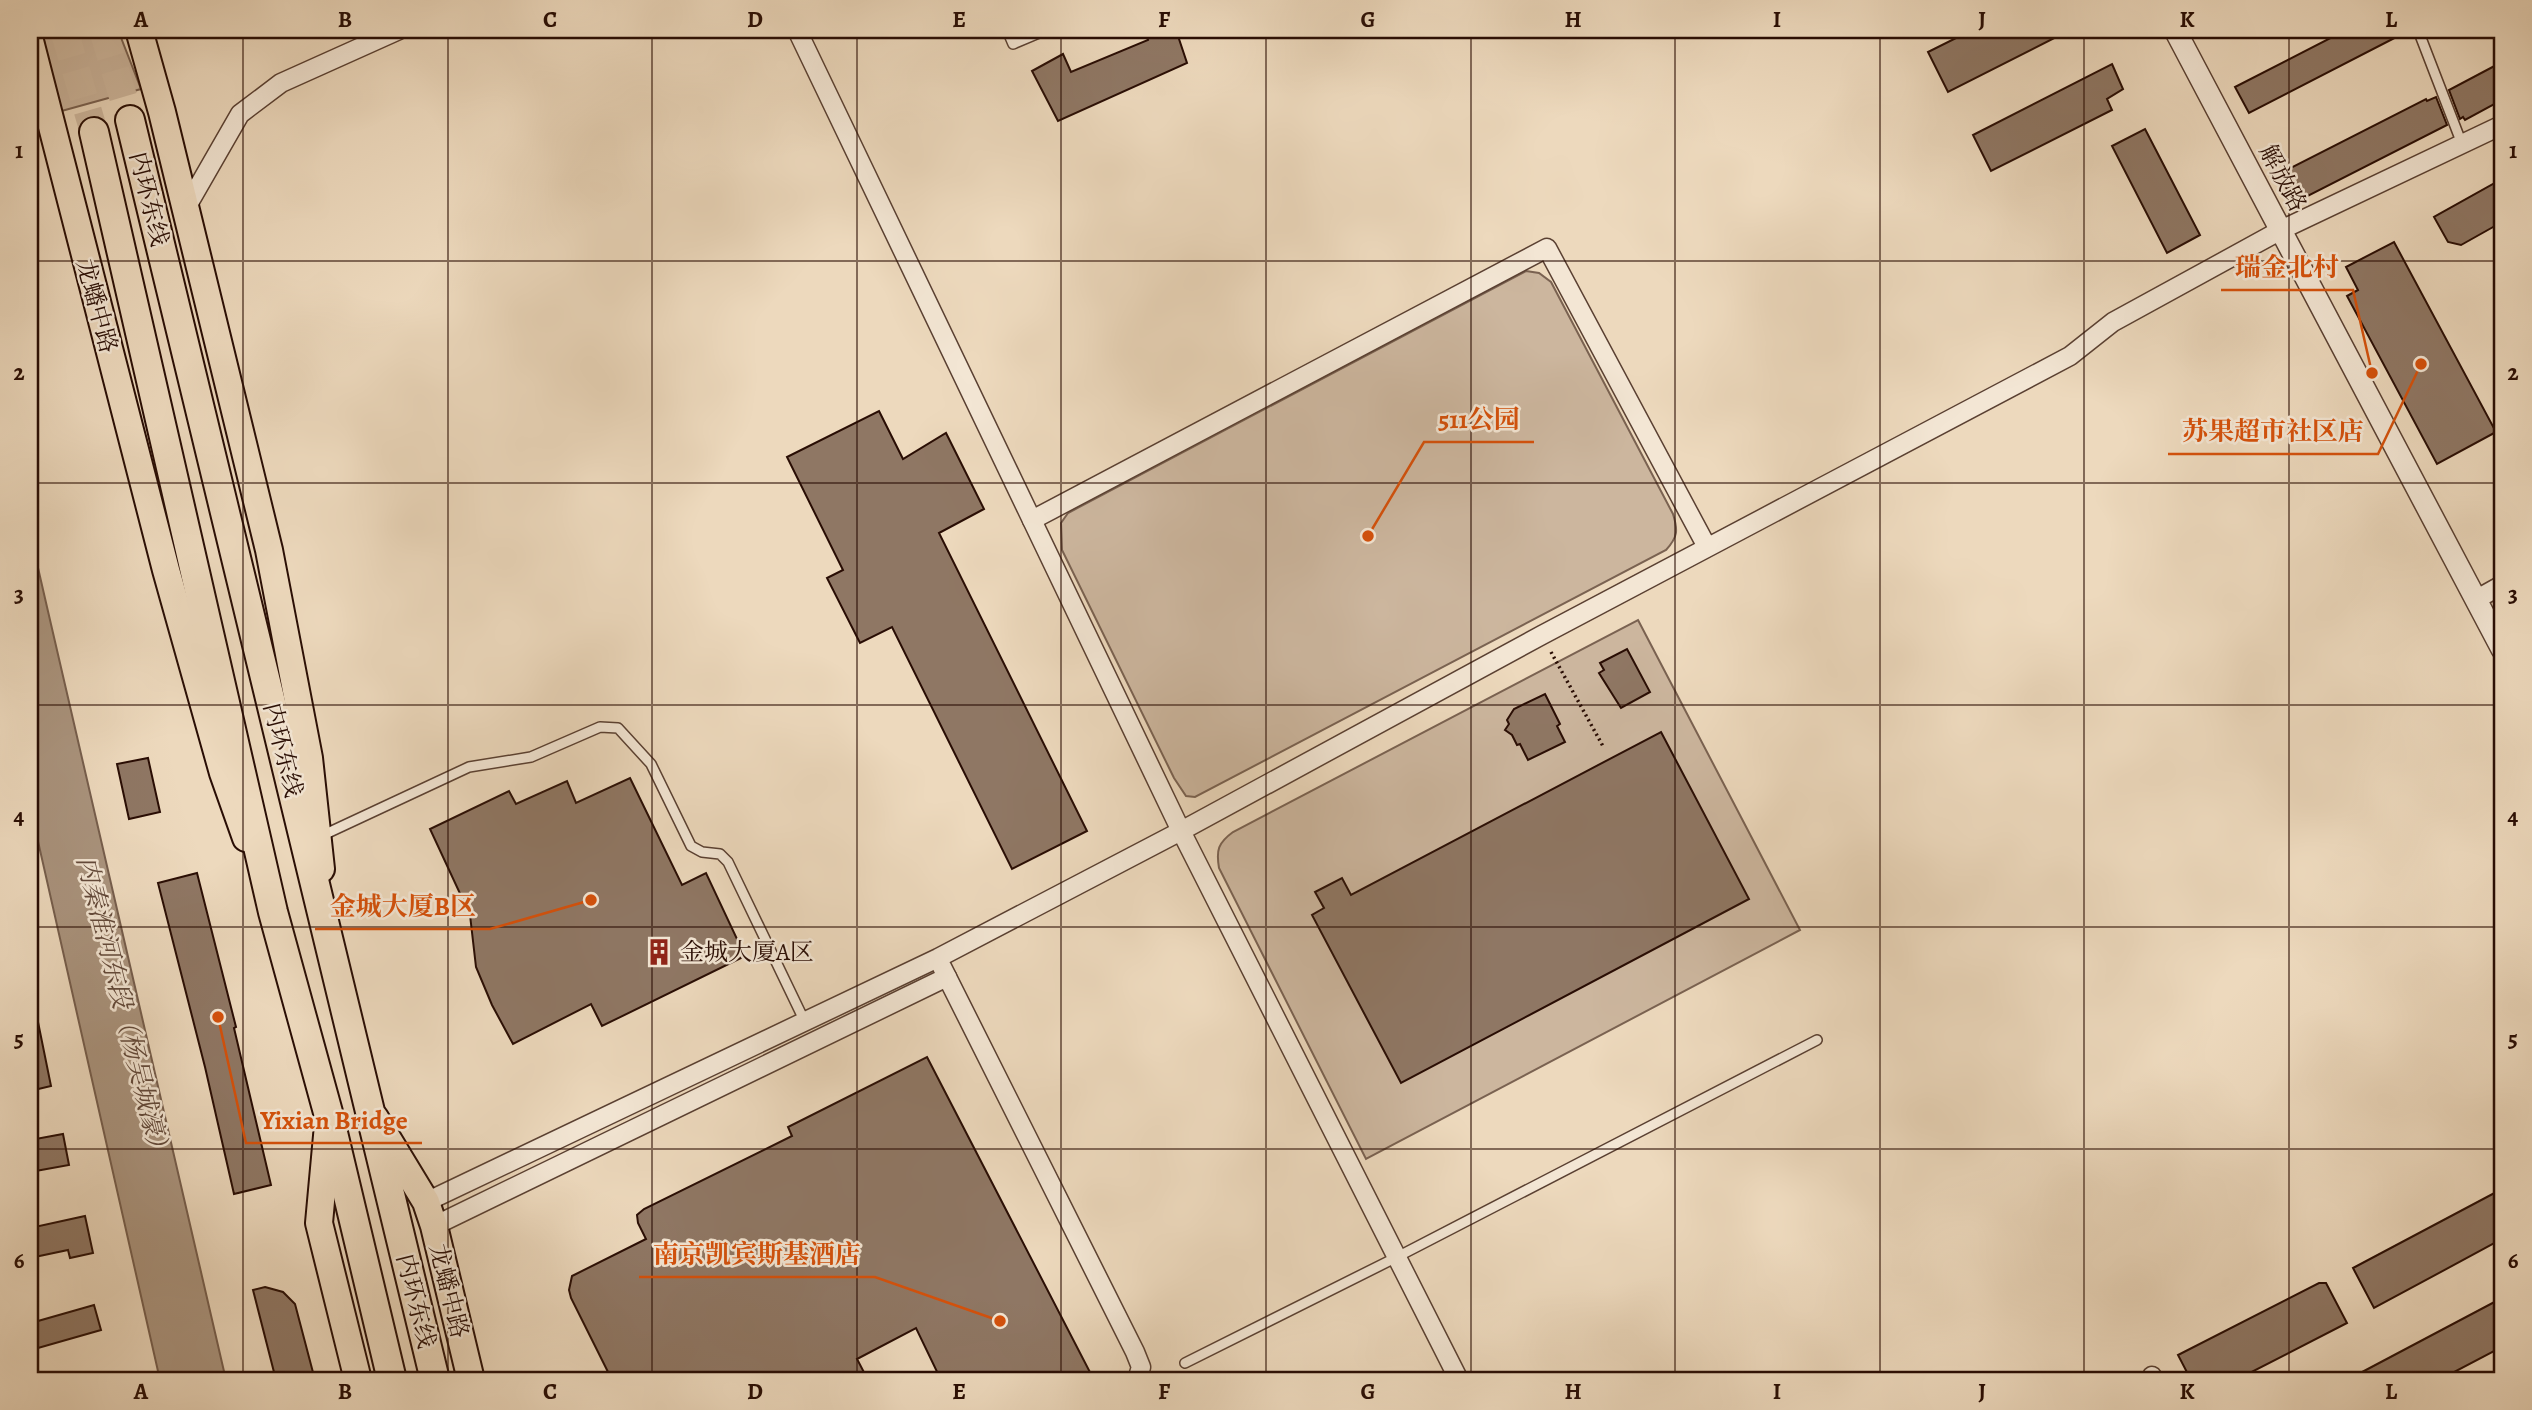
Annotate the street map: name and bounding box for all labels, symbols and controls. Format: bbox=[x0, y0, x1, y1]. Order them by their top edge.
text: A bbox=[133, 4, 149, 35]
text: B bbox=[338, 4, 352, 35]
text: C bbox=[543, 4, 557, 35]
text: D bbox=[747, 4, 763, 35]
text: E bbox=[952, 4, 966, 35]
text: F bbox=[1158, 4, 1171, 35]
text: G bbox=[1360, 4, 1376, 35]
text: H bbox=[1564, 4, 1582, 35]
text: I bbox=[1773, 4, 1781, 35]
text: J bbox=[1978, 4, 1986, 35]
text: K bbox=[2179, 4, 2195, 35]
text: L bbox=[2385, 4, 2398, 35]
text: 1 bbox=[15, 135, 23, 166]
text: 1 bbox=[2509, 135, 2517, 166]
street label: 解放路 bbox=[2252, 139, 2314, 217]
street label: 内环东线 bbox=[122, 149, 176, 249]
callout: 瑞金北村 bbox=[2221, 243, 2353, 290]
text: 瑞金北村 bbox=[2235, 250, 2339, 285]
street label: 龙蟠中路 bbox=[69, 255, 125, 357]
text: 2 bbox=[13, 357, 25, 388]
text: 2 bbox=[2507, 357, 2519, 388]
callout: 511公园 bbox=[1424, 395, 1534, 442]
text: 511公园 bbox=[1438, 402, 1520, 437]
callout: 苏果超市社区店 bbox=[2168, 407, 2378, 454]
text: 苏果超市社区店 bbox=[2182, 414, 2364, 449]
text: 3 bbox=[14, 579, 24, 610]
text: 3 bbox=[2508, 579, 2518, 610]
street label: 内环东线 bbox=[256, 700, 310, 800]
text: 4 bbox=[14, 801, 25, 832]
text: 4 bbox=[2508, 801, 2519, 832]
water label: 内秦淮河东段（杨吴城濠） bbox=[68, 852, 178, 1164]
callout: 金城大厦B区 bbox=[315, 882, 490, 929]
text: 金城大厦B区 bbox=[330, 889, 476, 924]
place label: 金城大厦A区 bbox=[680, 936, 814, 968]
building icon: 金城大厦A区 bbox=[644, 937, 674, 967]
text: 5 bbox=[14, 1023, 24, 1054]
text: 5 bbox=[2508, 1023, 2518, 1054]
callout: Yixian Bridge bbox=[246, 1096, 422, 1143]
text: Yixian Bridge bbox=[259, 1103, 408, 1138]
callout: 南京凯宾斯基酒店 bbox=[639, 1230, 875, 1277]
text: 南京凯宾斯基酒店 bbox=[653, 1237, 861, 1272]
street label: 龙蟠中路 bbox=[422, 1241, 476, 1341]
text: 6 bbox=[14, 1245, 25, 1276]
text: 6 bbox=[2508, 1245, 2519, 1276]
street label: 内环东线 bbox=[389, 1251, 443, 1351]
text: A bbox=[133, 1376, 149, 1407]
text: B bbox=[338, 1376, 352, 1407]
text: C bbox=[543, 1376, 557, 1407]
text: D bbox=[747, 1376, 763, 1407]
text: E bbox=[952, 1376, 966, 1407]
text: F bbox=[1158, 1376, 1171, 1407]
text: G bbox=[1360, 1376, 1376, 1407]
text: H bbox=[1564, 1376, 1582, 1407]
text: I bbox=[1773, 1376, 1781, 1407]
text: J bbox=[1978, 1376, 1986, 1407]
text: K bbox=[2179, 1376, 2195, 1407]
text: L bbox=[2385, 1376, 2398, 1407]

